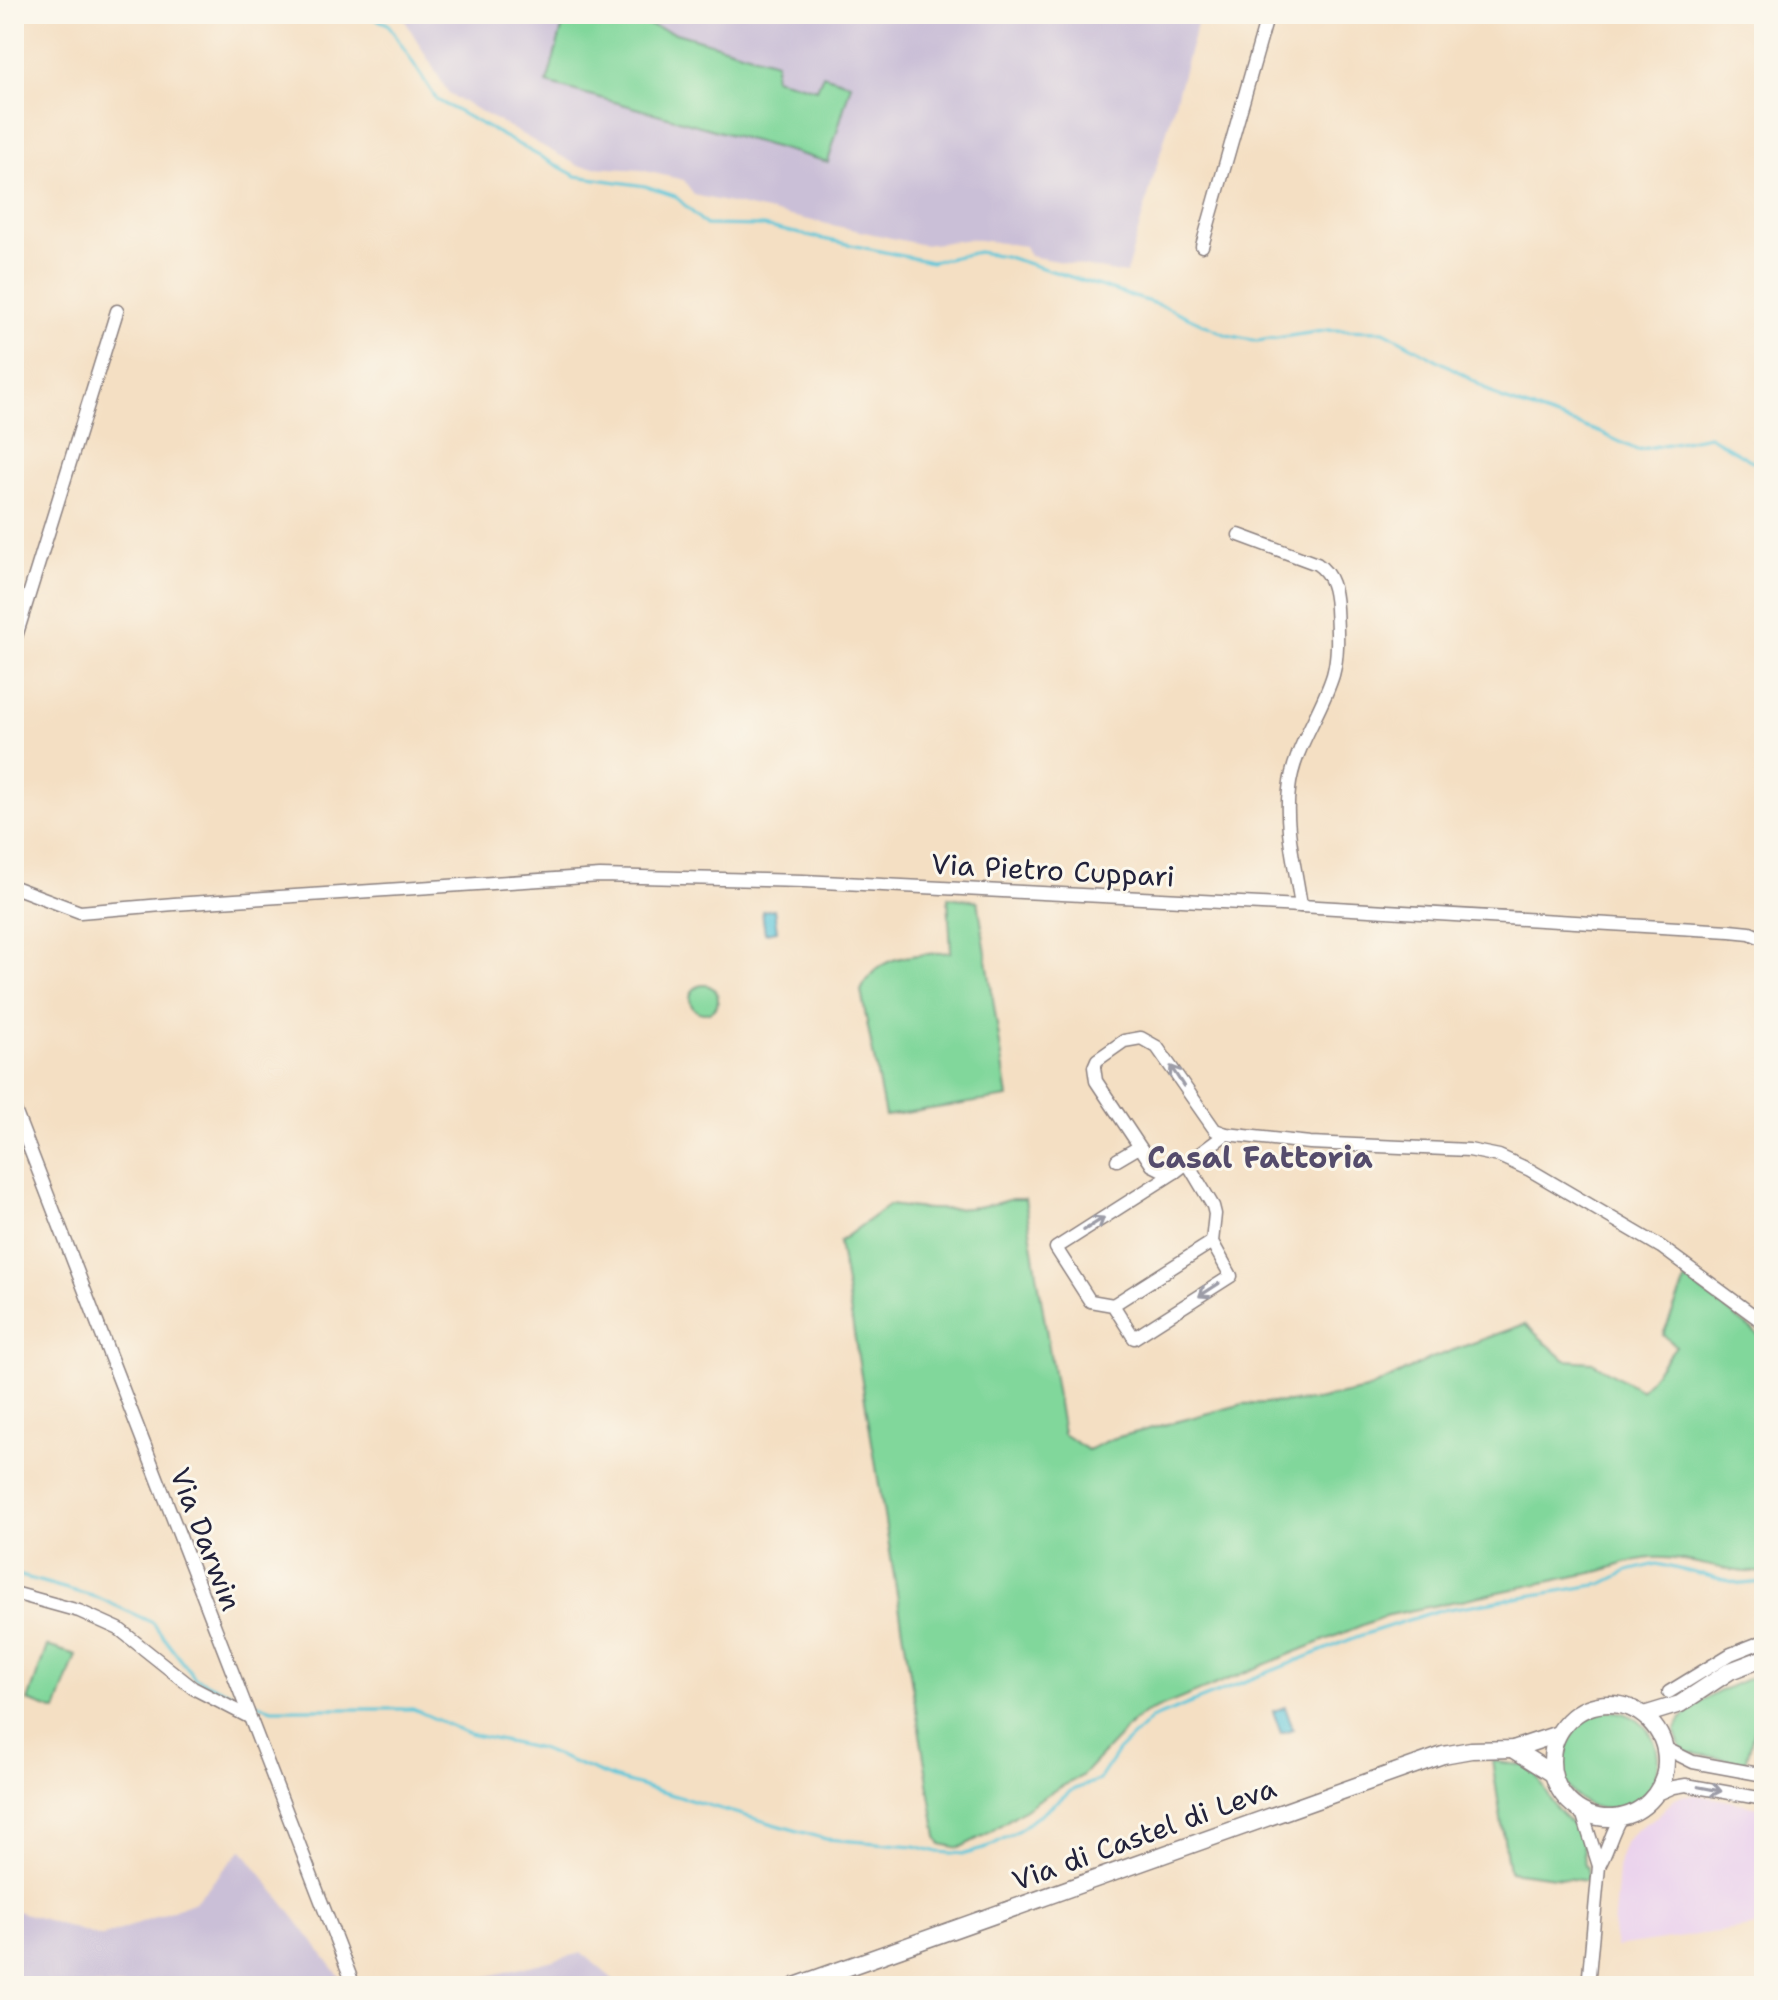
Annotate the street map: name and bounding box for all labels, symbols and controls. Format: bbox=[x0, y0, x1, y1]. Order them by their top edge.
street label: Via Pietro Cuppari bbox=[930, 845, 1176, 895]
one-way arrow bbox=[1168, 1066, 1185, 1088]
district label: Casal Fattoria bbox=[1147, 1137, 1373, 1178]
one-way arrow bbox=[1082, 1215, 1105, 1231]
one-way arrow bbox=[1198, 1282, 1221, 1298]
street label: Via Darwin bbox=[161, 1462, 251, 1616]
street label: Via di Castel di Leva bbox=[1007, 1769, 1281, 1899]
one-way arrow bbox=[1697, 1782, 1723, 1797]

